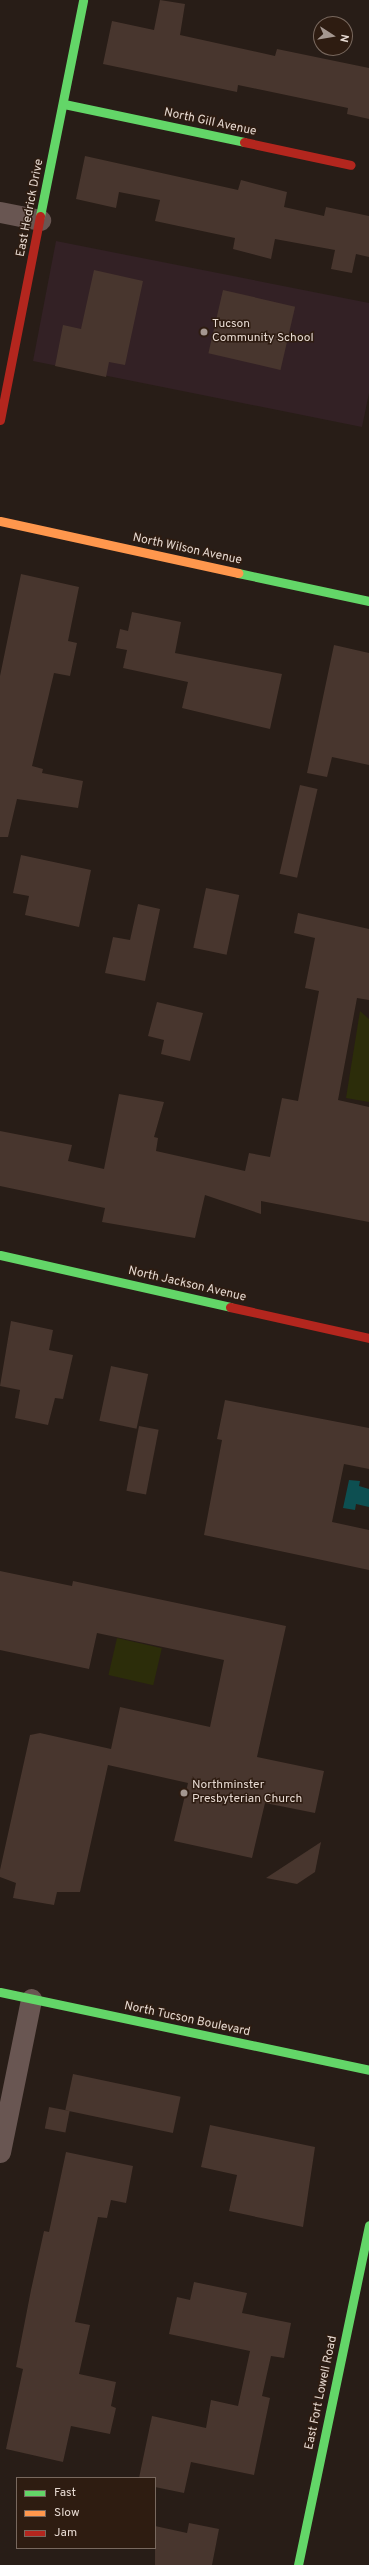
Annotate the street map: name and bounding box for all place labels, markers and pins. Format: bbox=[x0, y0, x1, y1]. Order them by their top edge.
place label: Tucson Community School bbox=[212, 318, 314, 346]
marker: Tucson Community School bbox=[199, 327, 209, 337]
place label: Northminster Presbyterian Church bbox=[192, 1779, 302, 1807]
marker: Northminster Presbyterian Church bbox=[179, 1788, 189, 1798]

